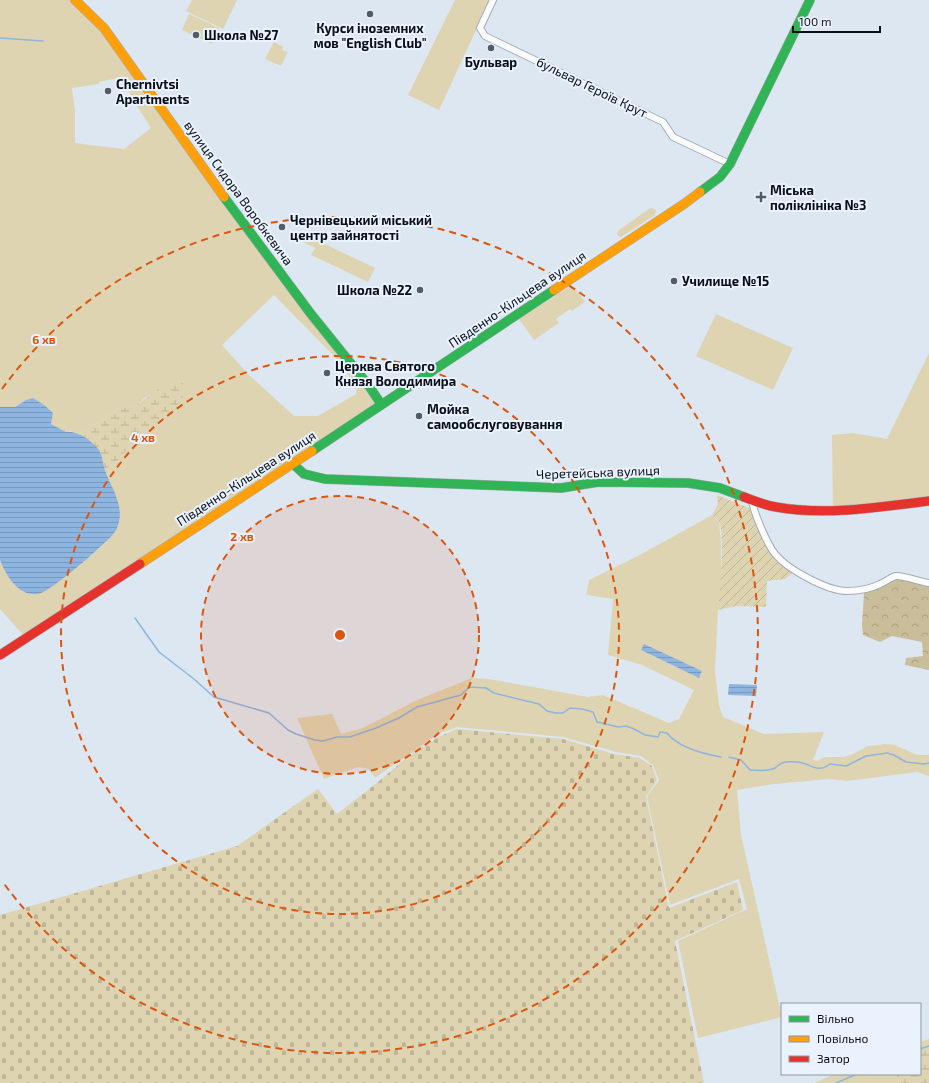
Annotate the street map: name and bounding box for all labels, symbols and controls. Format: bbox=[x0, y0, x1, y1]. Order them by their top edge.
scale bar bbox=[793, 8, 880, 34]
marker: Курси іноземних мов "English Club" bbox=[365, 9, 375, 19]
text: 100 m bbox=[799, 14, 831, 28]
place label: Курси іноземних мов "English Club" bbox=[313, 20, 427, 51]
place label: Школа №27 bbox=[204, 27, 278, 43]
marker: Школа №27 bbox=[191, 30, 201, 40]
marker: Бульвар bbox=[486, 43, 496, 53]
street label: бульвар Героїв Крут bbox=[534, 53, 651, 121]
place label: Бульвар bbox=[465, 54, 517, 70]
place label: Chernivtsi Apartments bbox=[116, 76, 190, 107]
marker: Chernivtsi Apartments bbox=[103, 86, 113, 96]
street label: вулиця Сидора Воробкевича bbox=[181, 118, 297, 268]
place label: Міська поліклініка №3 bbox=[770, 182, 866, 213]
marker: Міська поліклініка №3 bbox=[755, 191, 767, 203]
place label: Чернівецький міський центр зайнятості bbox=[290, 212, 432, 243]
marker: Чернівецький міський центр зайнятості bbox=[277, 222, 287, 232]
street label: Південно-Кільцева вулиця bbox=[445, 247, 589, 351]
place label: Училище №15 bbox=[682, 273, 769, 289]
marker: Училище №15 bbox=[669, 276, 679, 286]
place label: Школа №22 bbox=[337, 282, 412, 298]
marker: Школа №22 bbox=[415, 285, 425, 295]
text: 6 хв bbox=[32, 332, 56, 346]
place label: Церква Святого Князя Володимира bbox=[335, 358, 456, 389]
marker: Церква Святого Князя Володимира bbox=[322, 368, 332, 378]
place label: Мойка самообслуговування bbox=[427, 401, 562, 432]
marker: Мойка самообслуговування bbox=[414, 411, 424, 421]
street label: Південно-Кільцева вулиця bbox=[174, 427, 318, 529]
text: 4 хв bbox=[131, 430, 155, 444]
street label: Черетейська вулиця bbox=[536, 462, 660, 482]
text: 2 хв bbox=[230, 529, 254, 543]
centre of rings bbox=[333, 628, 347, 642]
legend bbox=[781, 1003, 921, 1075]
text: Вільно bbox=[817, 1011, 854, 1025]
text: Повільно bbox=[817, 1031, 868, 1045]
text: Затор bbox=[817, 1051, 850, 1065]

